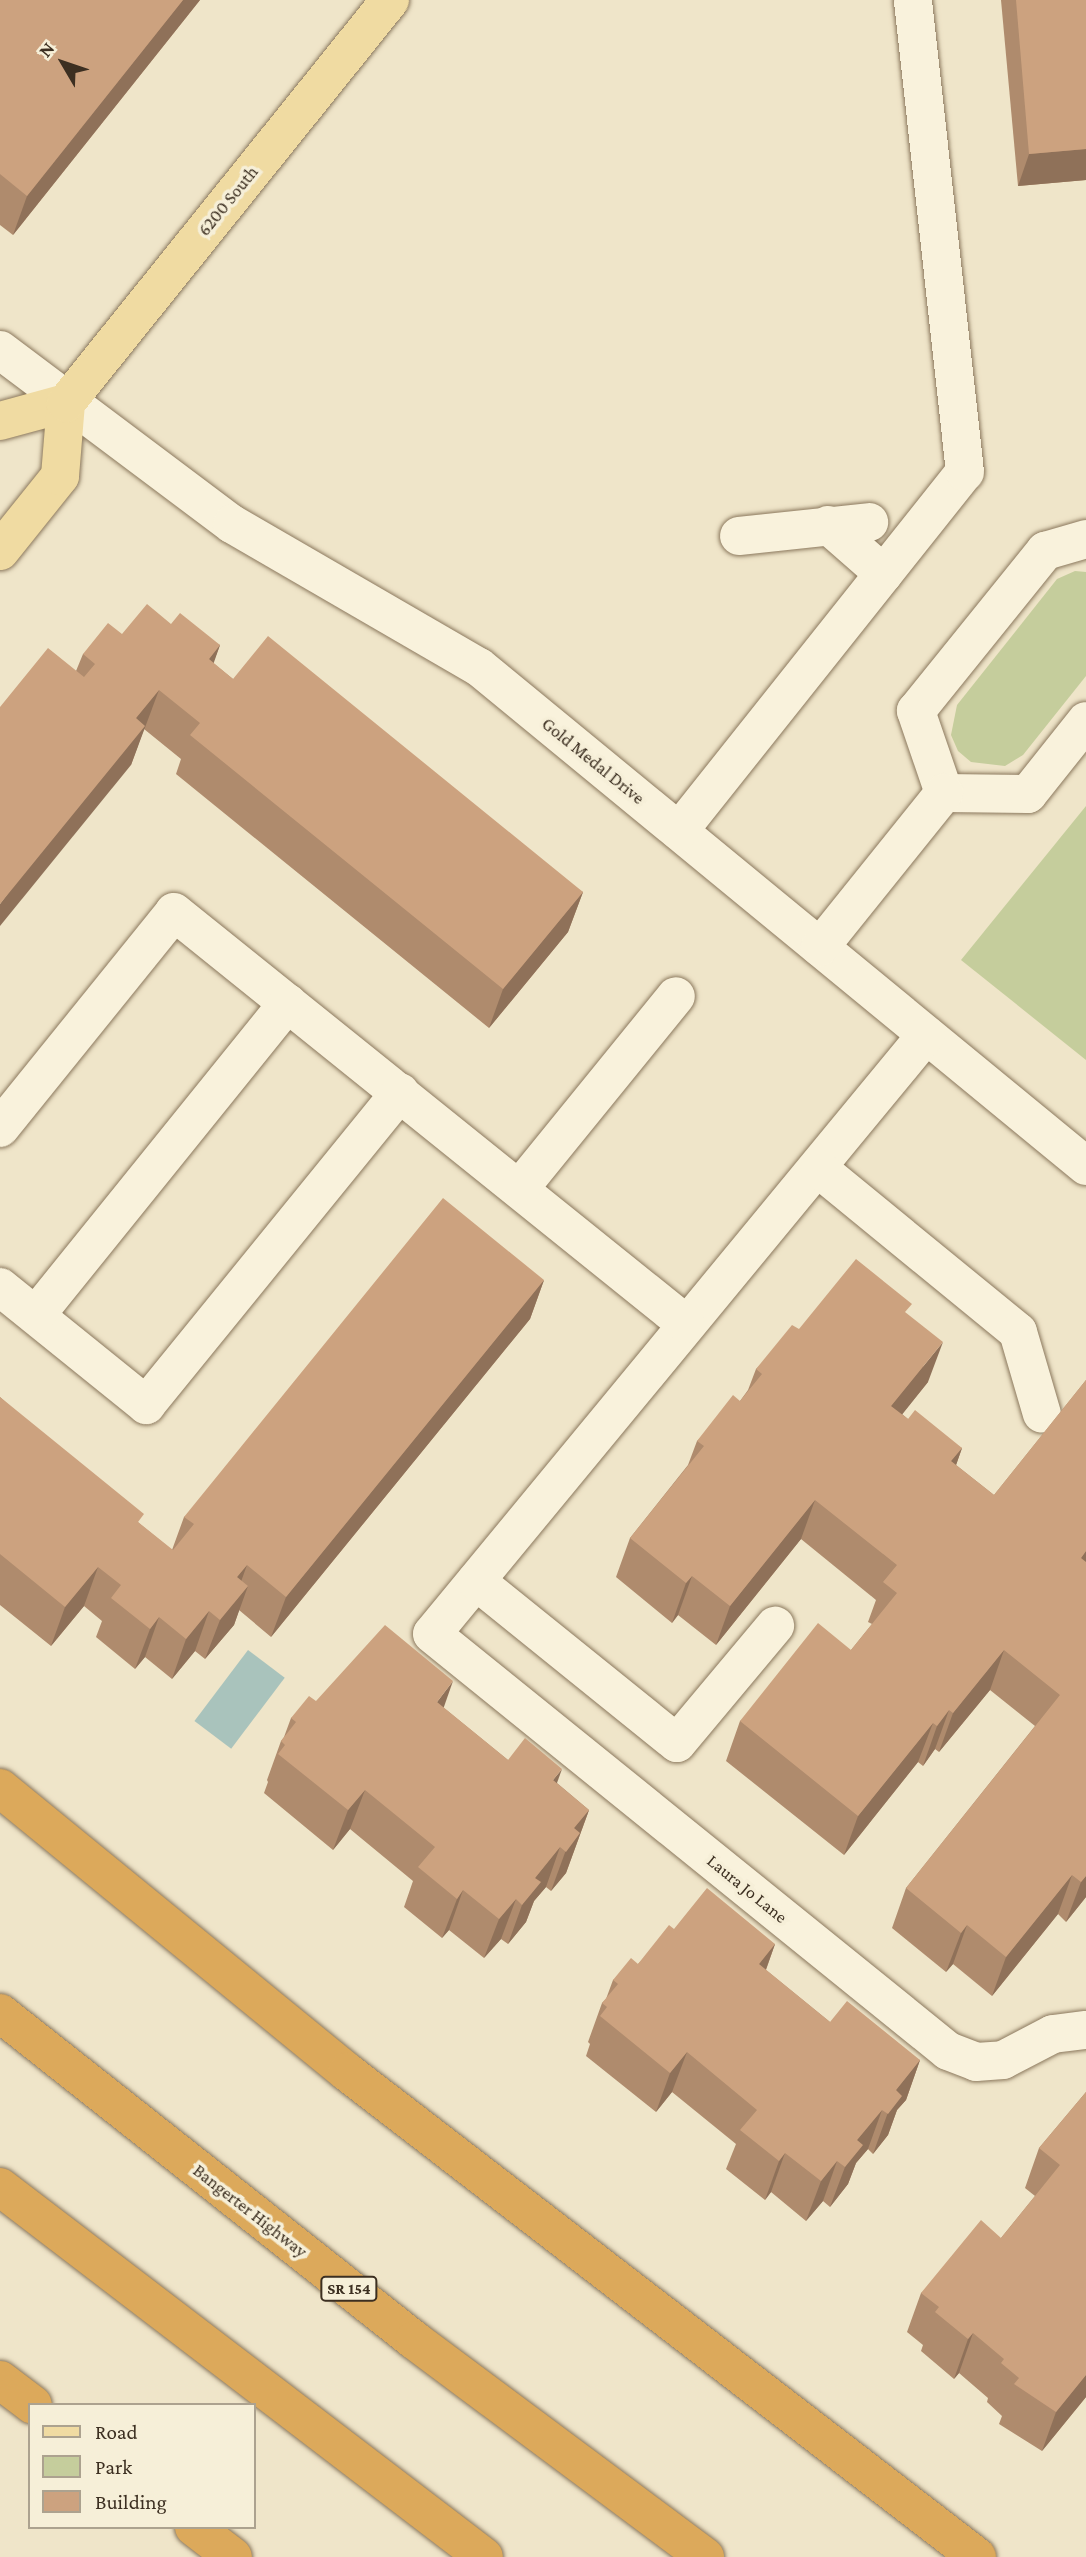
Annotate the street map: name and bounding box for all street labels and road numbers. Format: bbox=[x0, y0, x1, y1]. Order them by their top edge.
street label: 6200 South bbox=[193, 162, 263, 240]
street label: Gold Medal Drive bbox=[537, 713, 649, 809]
street label: Laura Jo Lane bbox=[702, 1850, 792, 1928]
street label: Bangerter Highway bbox=[189, 2160, 311, 2262]
road number: SR 154 bbox=[319, 2276, 379, 2302]

